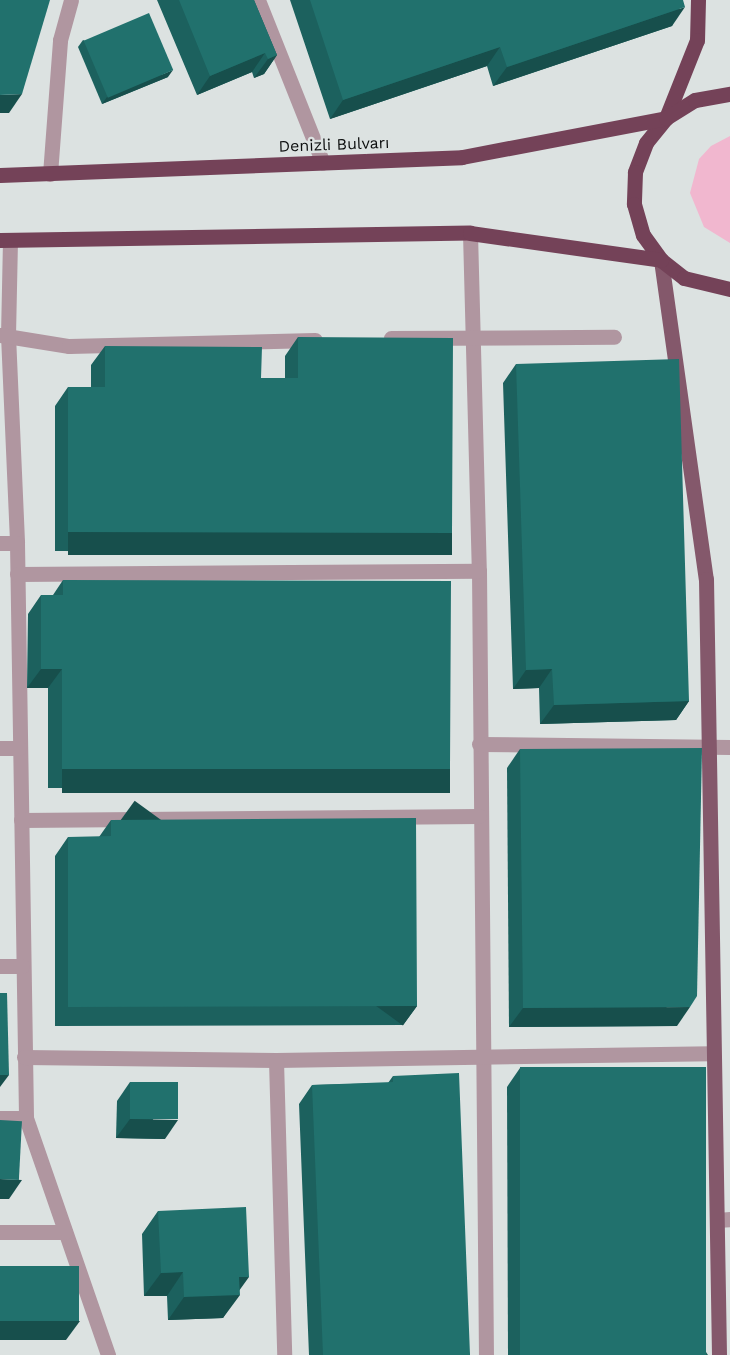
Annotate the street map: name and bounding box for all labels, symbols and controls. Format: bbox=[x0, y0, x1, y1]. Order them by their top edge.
street label: Denizli Bulvarı bbox=[278, 133, 390, 157]

